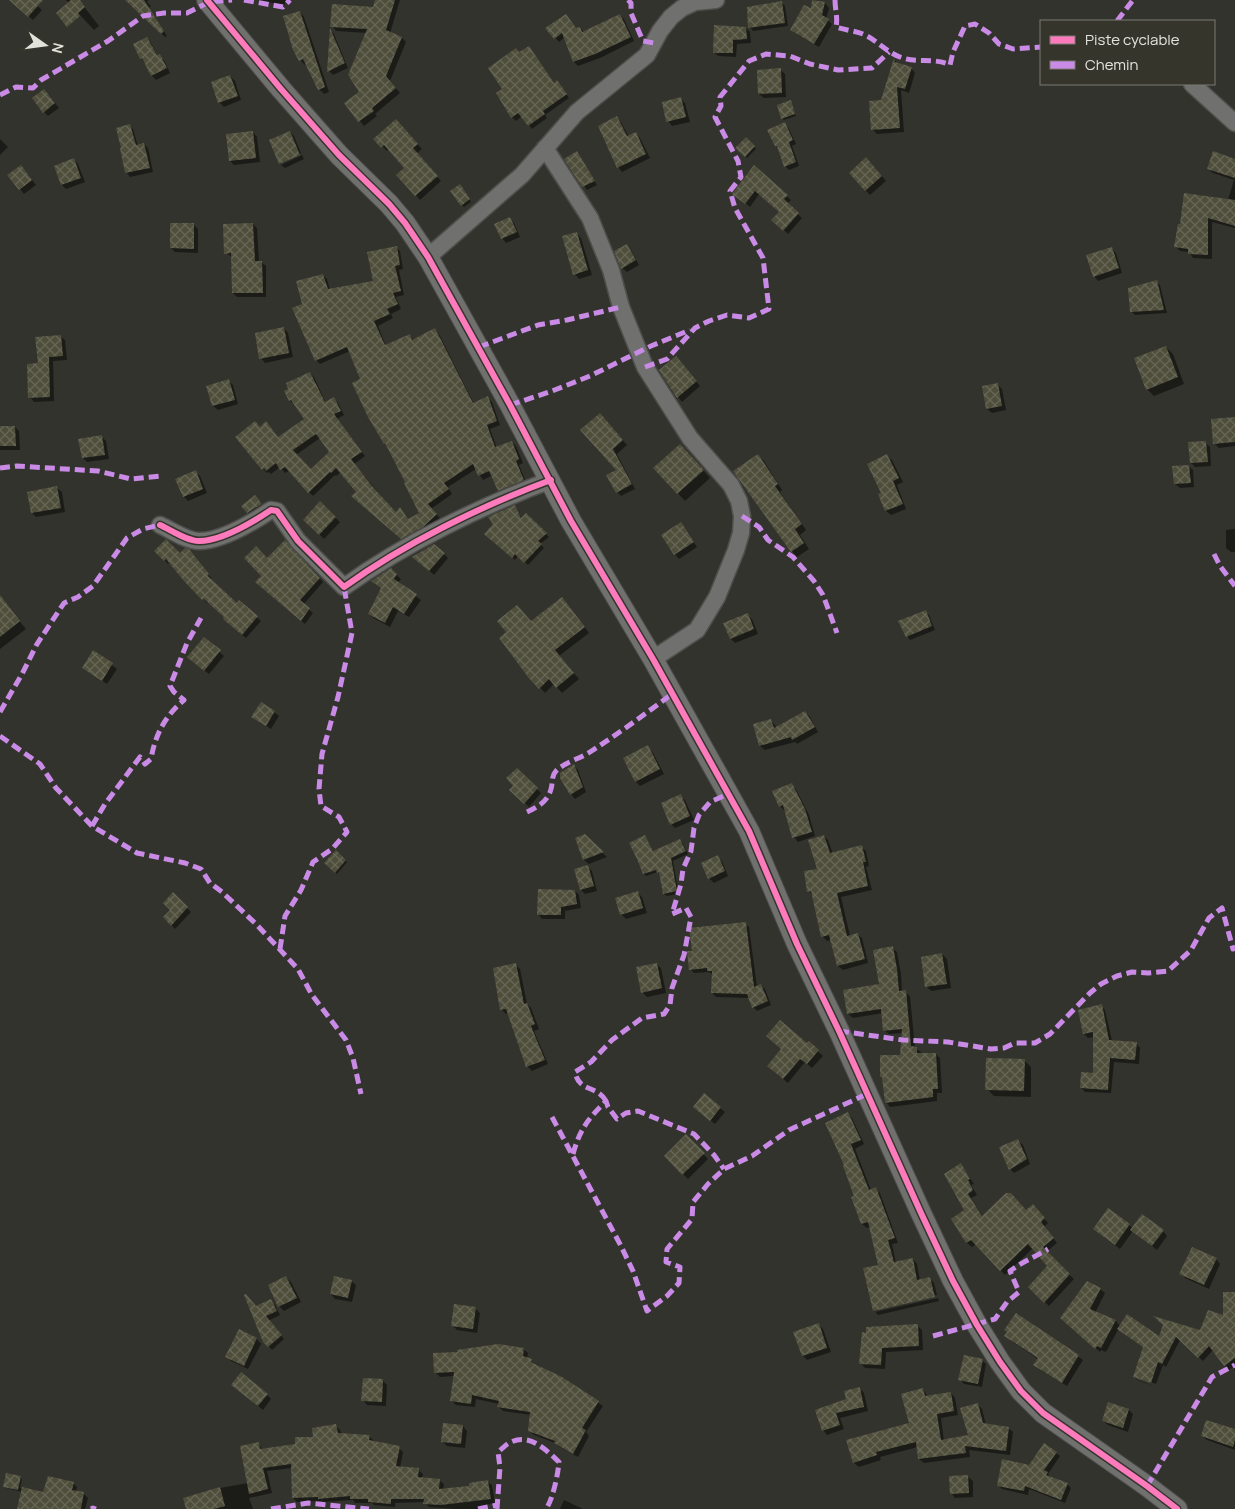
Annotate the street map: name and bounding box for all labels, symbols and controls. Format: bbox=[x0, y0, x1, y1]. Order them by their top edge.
north arrow bbox=[20, 20, 70, 70]
legend bbox=[1040, 20, 1215, 85]
text: Piste cyclable bbox=[1085, 29, 1180, 50]
text: N bbox=[48, 41, 69, 55]
text: Chemin bbox=[1085, 54, 1138, 75]

